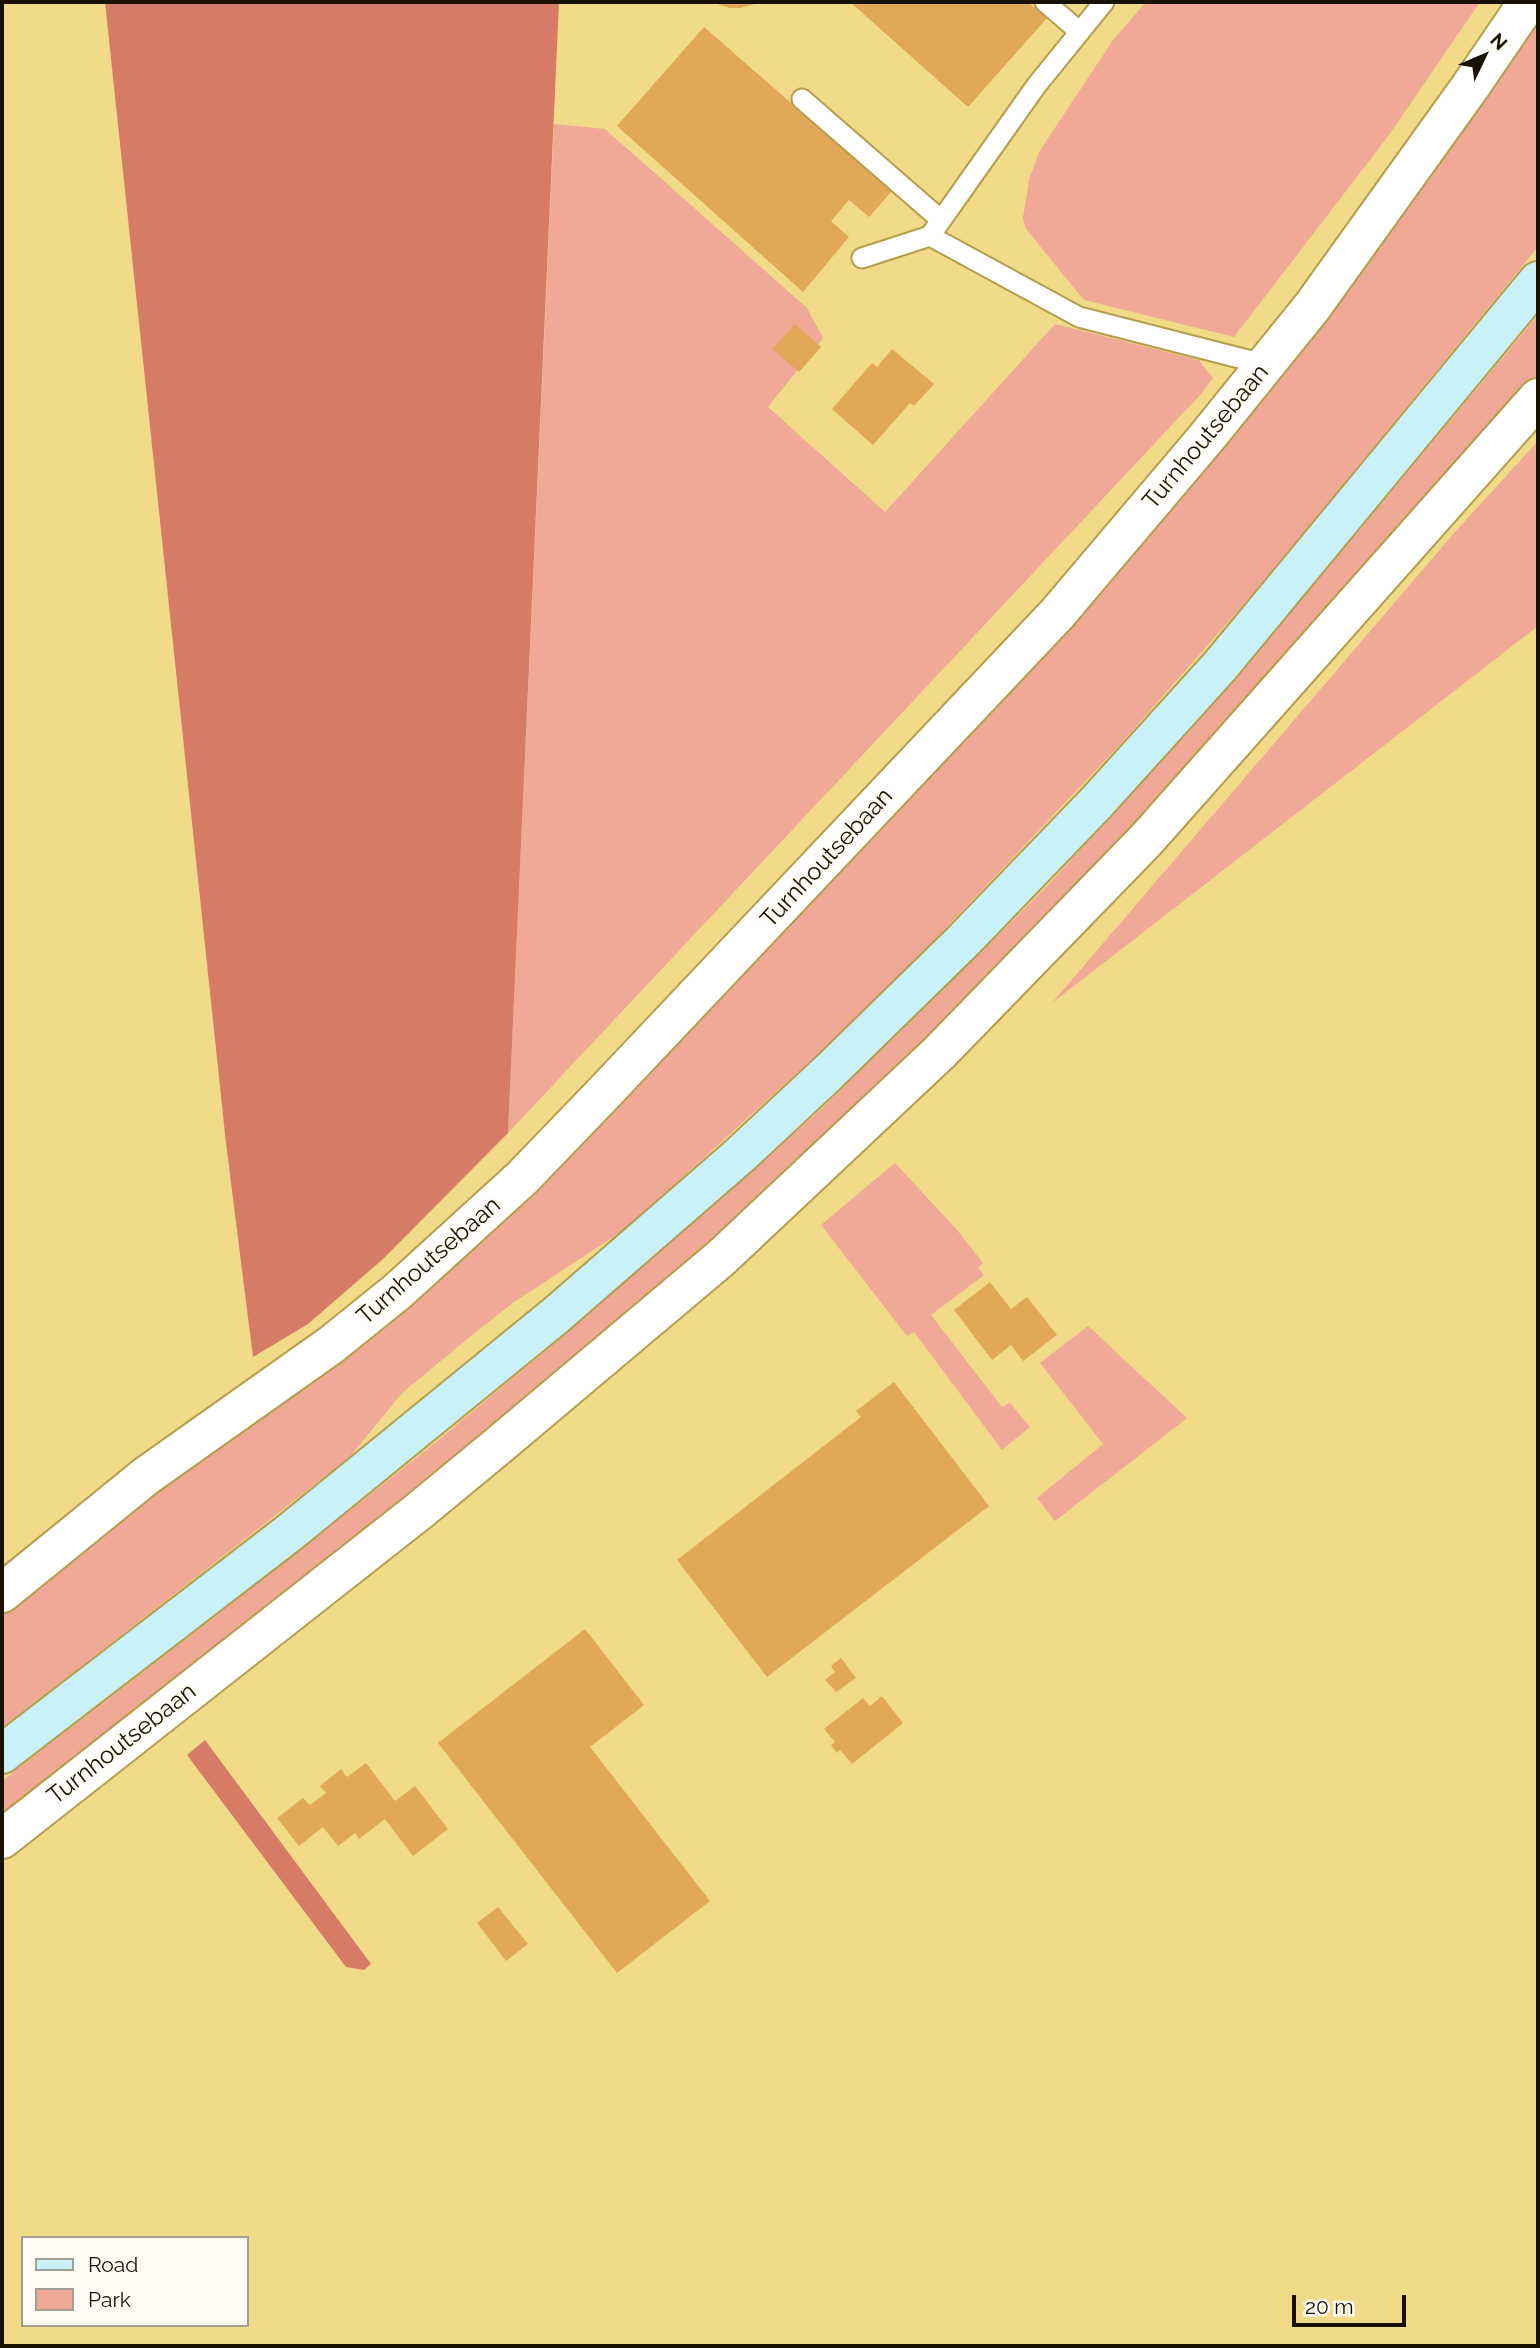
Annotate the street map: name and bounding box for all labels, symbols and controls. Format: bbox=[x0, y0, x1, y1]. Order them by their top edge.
north arrow bbox=[1449, 21, 1519, 91]
text: N bbox=[1486, 29, 1512, 54]
street label: Turnhoutsebaan bbox=[1137, 359, 1275, 515]
street label: Turnhoutsebaan bbox=[755, 782, 899, 934]
street label: Turnhoutsebaan bbox=[351, 1191, 507, 1331]
street label: Turnhoutsebaan bbox=[42, 1677, 202, 1811]
legend bbox=[21, 2236, 248, 2327]
text: Road bbox=[88, 2252, 138, 2277]
scale bar bbox=[1295, 2282, 1409, 2326]
text: Park bbox=[88, 2287, 131, 2312]
text: 20 m bbox=[1305, 2294, 1353, 2319]

